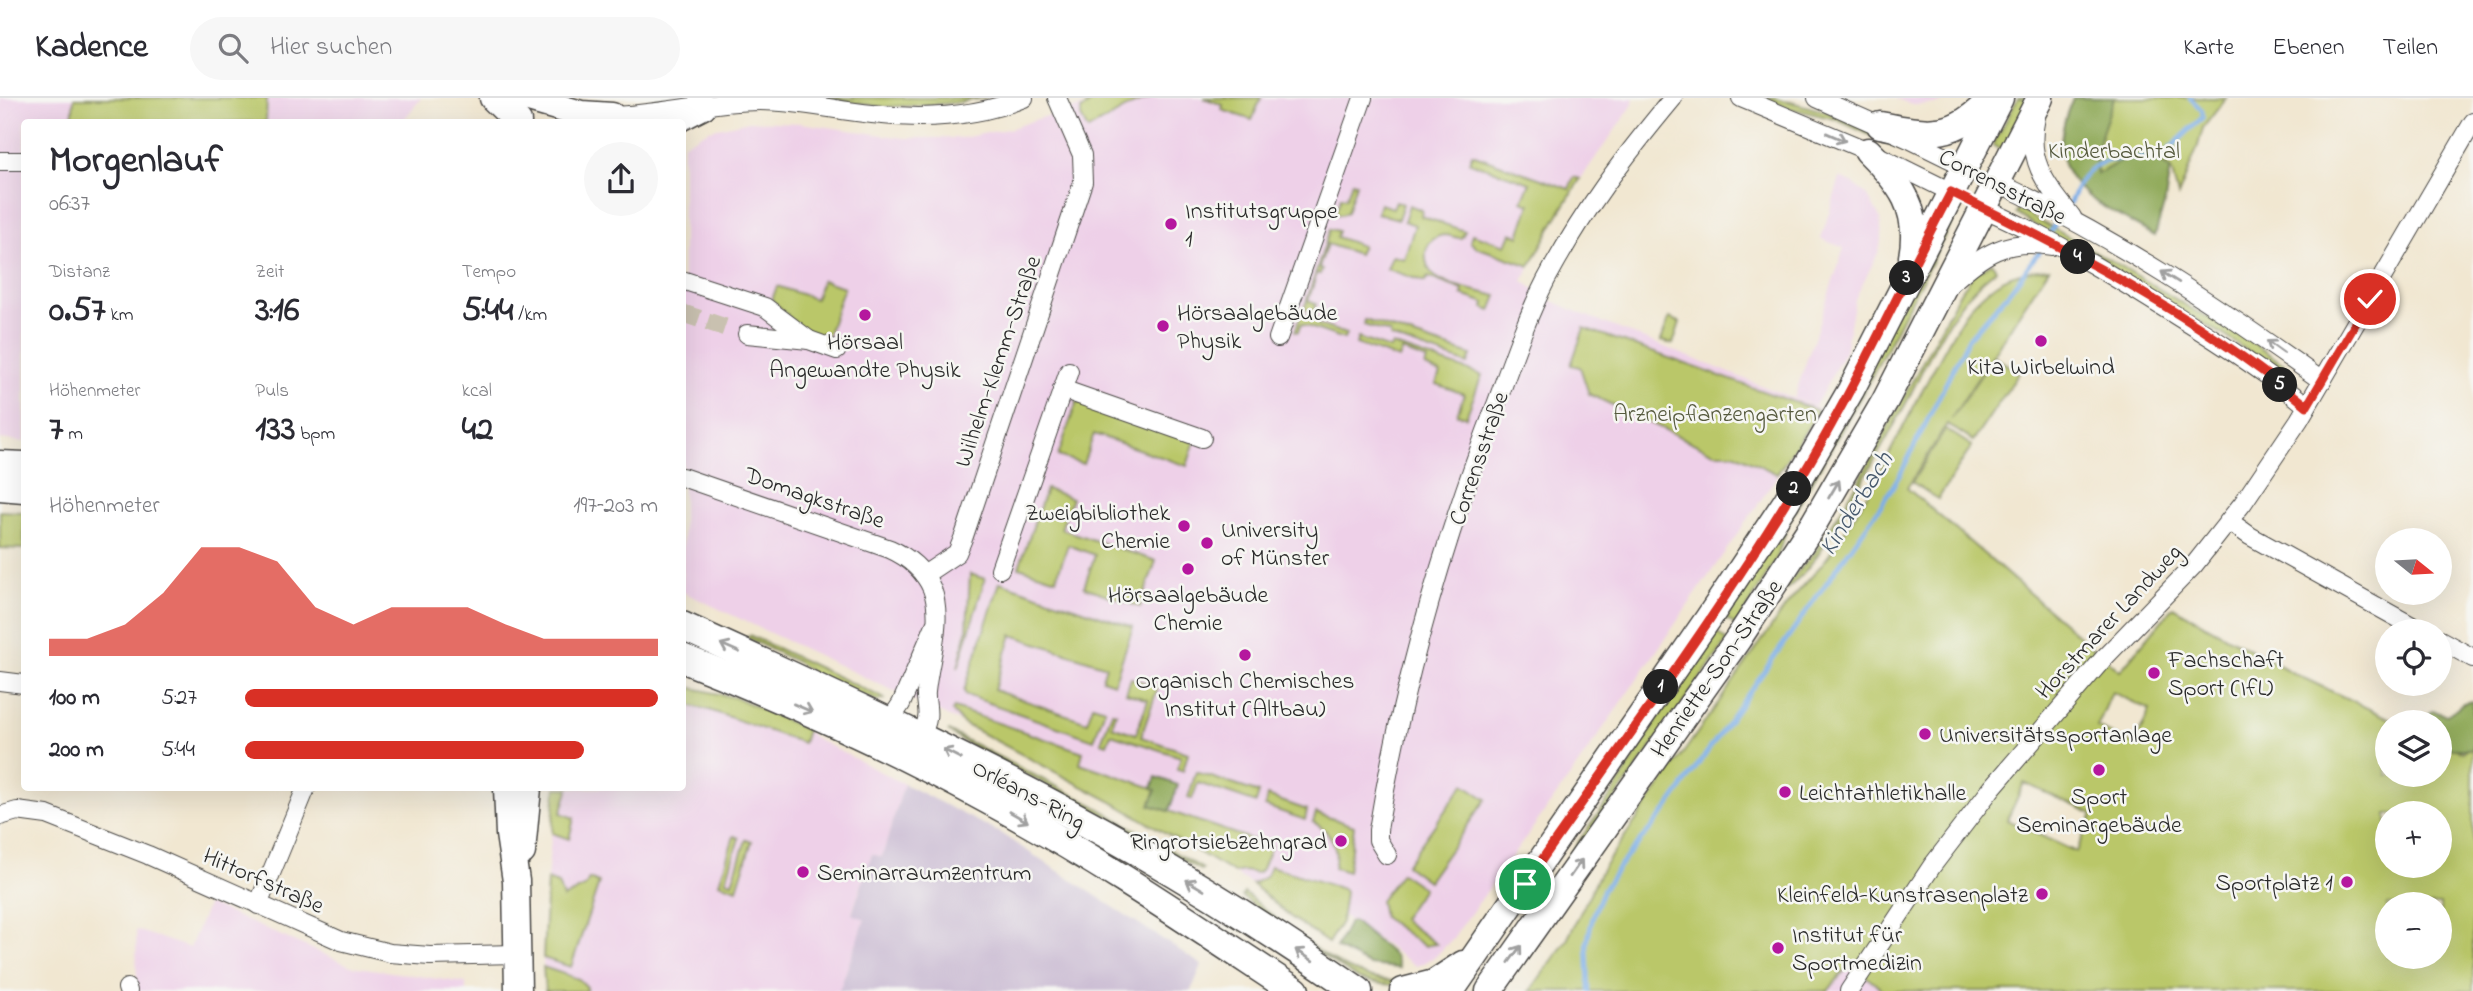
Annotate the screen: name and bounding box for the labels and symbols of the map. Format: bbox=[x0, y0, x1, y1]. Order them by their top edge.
one-way arrow bbox=[1825, 131, 1847, 144]
park label: Kinderbachtal bbox=[2048, 135, 2180, 170]
street label: Corrensstraße bbox=[1932, 141, 2072, 236]
place label: Institutsgruppe 1 bbox=[1185, 195, 1338, 258]
marker: Institutsgruppe 1 bbox=[1163, 216, 1179, 232]
pin: 4 bbox=[2060, 240, 2096, 274]
street label: Wilhelm-Klemm-Straße bbox=[947, 251, 1052, 472]
pin: 3 bbox=[1890, 260, 1924, 296]
one-way arrow bbox=[2160, 269, 2180, 283]
pin bbox=[2340, 269, 2400, 329]
place label: Hörsaalgebäude Physik bbox=[1177, 297, 1338, 361]
marker: Hörsaal Angewandte Physik bbox=[857, 307, 873, 323]
marker: Hörsaalgebäude Physik bbox=[1155, 318, 1171, 334]
place label: Hörsaal Angewandte Physik bbox=[769, 326, 961, 390]
marker: Kita Wirbelwind bbox=[2033, 333, 2049, 349]
one-way arrow bbox=[2266, 339, 2285, 354]
place label: Kita Wirbelwind bbox=[1967, 351, 2115, 386]
pin: 5 bbox=[2262, 368, 2298, 402]
street label: Corrensstraße bbox=[1441, 387, 1520, 530]
park label: Arzneipflanzengarten bbox=[1613, 398, 1817, 433]
water label: Kinderbach bbox=[1811, 445, 1905, 564]
street label: Domagkstraße bbox=[739, 459, 889, 540]
pin: 2 bbox=[1776, 472, 1812, 506]
one-way arrow bbox=[1828, 480, 1842, 500]
place label: Zweigbibliothek Chemie bbox=[1025, 497, 1170, 560]
place label: University of Münster bbox=[1221, 514, 1330, 577]
marker: Zweigbibliothek Chemie bbox=[1176, 518, 1192, 534]
north arrow bbox=[2375, 528, 2452, 606]
marker: University of Münster bbox=[1199, 535, 1215, 551]
street label: Horstmarer Landweg bbox=[2028, 537, 2191, 708]
marker: Hörsaalgebäude Chemie bbox=[1180, 561, 1196, 577]
street label: Henriette-Son-Straße bbox=[1643, 573, 1793, 766]
place label: Hörsaalgebäude Chemie bbox=[1108, 579, 1268, 642]
one-way arrow bbox=[719, 641, 741, 654]
place label: Fachschaft Sport (IfL) bbox=[2167, 644, 2284, 707]
marker: Organisch Chemisches Institut (Altbau) bbox=[1237, 647, 1253, 663]
place label: Organisch Chemisches Institut (Altbau) bbox=[1136, 665, 1354, 728]
marker: Fachschaft Sport (IfL) bbox=[2146, 665, 2162, 681]
pin: 1 bbox=[1644, 670, 1678, 704]
one-way arrow bbox=[792, 702, 813, 715]
place label: Universitätssportanlage bbox=[1939, 719, 2172, 754]
marker: Universitätssportanlage bbox=[1917, 726, 1933, 742]
one-way arrow bbox=[942, 746, 963, 760]
street label: Orléans-Ring bbox=[965, 752, 1091, 841]
marker: Sport Seminargebäude bbox=[2091, 762, 2107, 778]
place label: Leichtathletikhalle bbox=[1799, 777, 1967, 812]
place label: Sport Seminargebäude bbox=[2016, 781, 2182, 844]
marker: Leichtathletikhalle bbox=[1777, 784, 1793, 800]
one-way arrow bbox=[1009, 810, 1029, 824]
place label: Ringrotsiebzehngrad bbox=[1130, 826, 1328, 861]
marker: Ringrotsiebzehngrad bbox=[1333, 833, 1349, 849]
street label: Hittorfstraße bbox=[197, 840, 329, 925]
pin bbox=[1495, 854, 1555, 914]
place label: Seminarraumzentrum bbox=[817, 857, 1031, 892]
one-way arrow bbox=[1569, 859, 1583, 878]
marker: Seminarraumzentrum bbox=[795, 864, 811, 880]
place label: Sportplatz 1 bbox=[2215, 867, 2333, 902]
marker: Sportplatz 1 bbox=[2339, 874, 2355, 890]
one-way arrow bbox=[1186, 878, 1206, 892]
place label: Kleinfeld-Kunstrasenplatz bbox=[1777, 879, 2029, 914]
marker: Kleinfeld-Kunstrasenplatz bbox=[2034, 886, 2050, 902]
place label: Institut für Sportmedizin bbox=[1792, 919, 1922, 982]
marker: Institut für Sportmedizin bbox=[1770, 940, 1786, 956]
one-way arrow bbox=[1508, 945, 1522, 964]
one-way arrow bbox=[1295, 947, 1314, 962]

